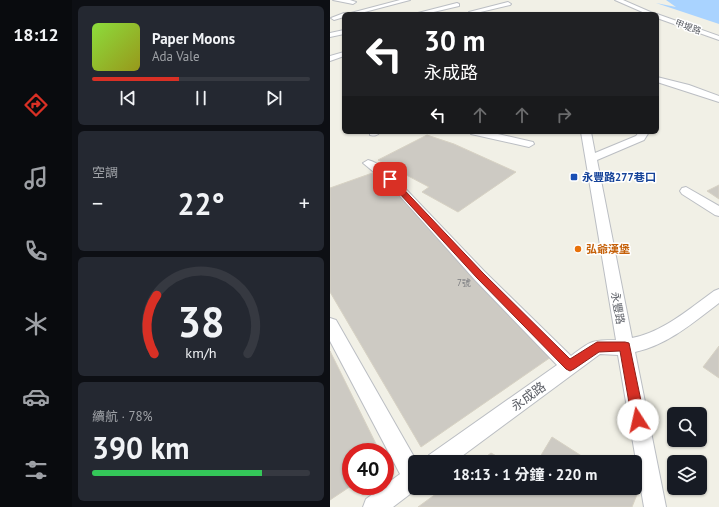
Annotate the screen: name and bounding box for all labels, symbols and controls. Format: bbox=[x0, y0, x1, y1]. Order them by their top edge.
street label: 甲堤路 bbox=[674, 17, 703, 36]
text: 30 m bbox=[424, 22, 485, 59]
text: 18:12 bbox=[13, 23, 59, 46]
icon: left bbox=[358, 28, 410, 80]
text: Paper Moons bbox=[152, 29, 235, 48]
text: Ada Vale bbox=[152, 48, 200, 65]
text: 永成路 bbox=[424, 61, 478, 84]
icon: previous bbox=[117, 87, 139, 109]
icon: pause bbox=[190, 87, 212, 109]
icon: next bbox=[263, 87, 285, 109]
icon: directions bbox=[22, 91, 50, 119]
icon: left bbox=[427, 104, 449, 126]
icon: ahead bbox=[469, 104, 491, 126]
icon: ahead bbox=[511, 104, 533, 126]
icon: right bbox=[553, 104, 575, 126]
pin bbox=[373, 162, 407, 196]
icon: music bbox=[22, 164, 50, 192]
text: 空調 bbox=[92, 164, 118, 181]
icon: arrive bbox=[379, 168, 401, 190]
place label: 永豐路277巷口 bbox=[582, 170, 656, 184]
marker: 永豐路277巷口 bbox=[569, 172, 579, 182]
text: 22° bbox=[177, 184, 225, 223]
text: − bbox=[92, 189, 103, 217]
text: + bbox=[299, 189, 310, 217]
icon: phone bbox=[22, 237, 50, 265]
place label: 弘爺漢堡 bbox=[586, 242, 630, 256]
marker: 弘爺漢堡 bbox=[573, 244, 583, 254]
house number: 7號 bbox=[457, 277, 471, 288]
street label: 永豐路 bbox=[608, 291, 628, 325]
text: 38 bbox=[177, 295, 225, 348]
icon: climate bbox=[22, 310, 50, 338]
text: km/h bbox=[185, 343, 217, 362]
street label: 永成路 bbox=[508, 378, 549, 415]
icon: car bbox=[22, 383, 50, 411]
position arrow bbox=[617, 399, 659, 441]
map controls bbox=[667, 407, 707, 495]
button: search bbox=[667, 407, 707, 447]
text: 續航 · 78% bbox=[92, 408, 153, 425]
text: 390 km bbox=[92, 428, 190, 467]
speed limit sign: 40 bbox=[342, 443, 394, 495]
button: layers bbox=[667, 455, 707, 495]
icon: filters bbox=[22, 456, 50, 484]
text: 18:13 · 1 分鐘 · 220 m bbox=[453, 465, 597, 484]

